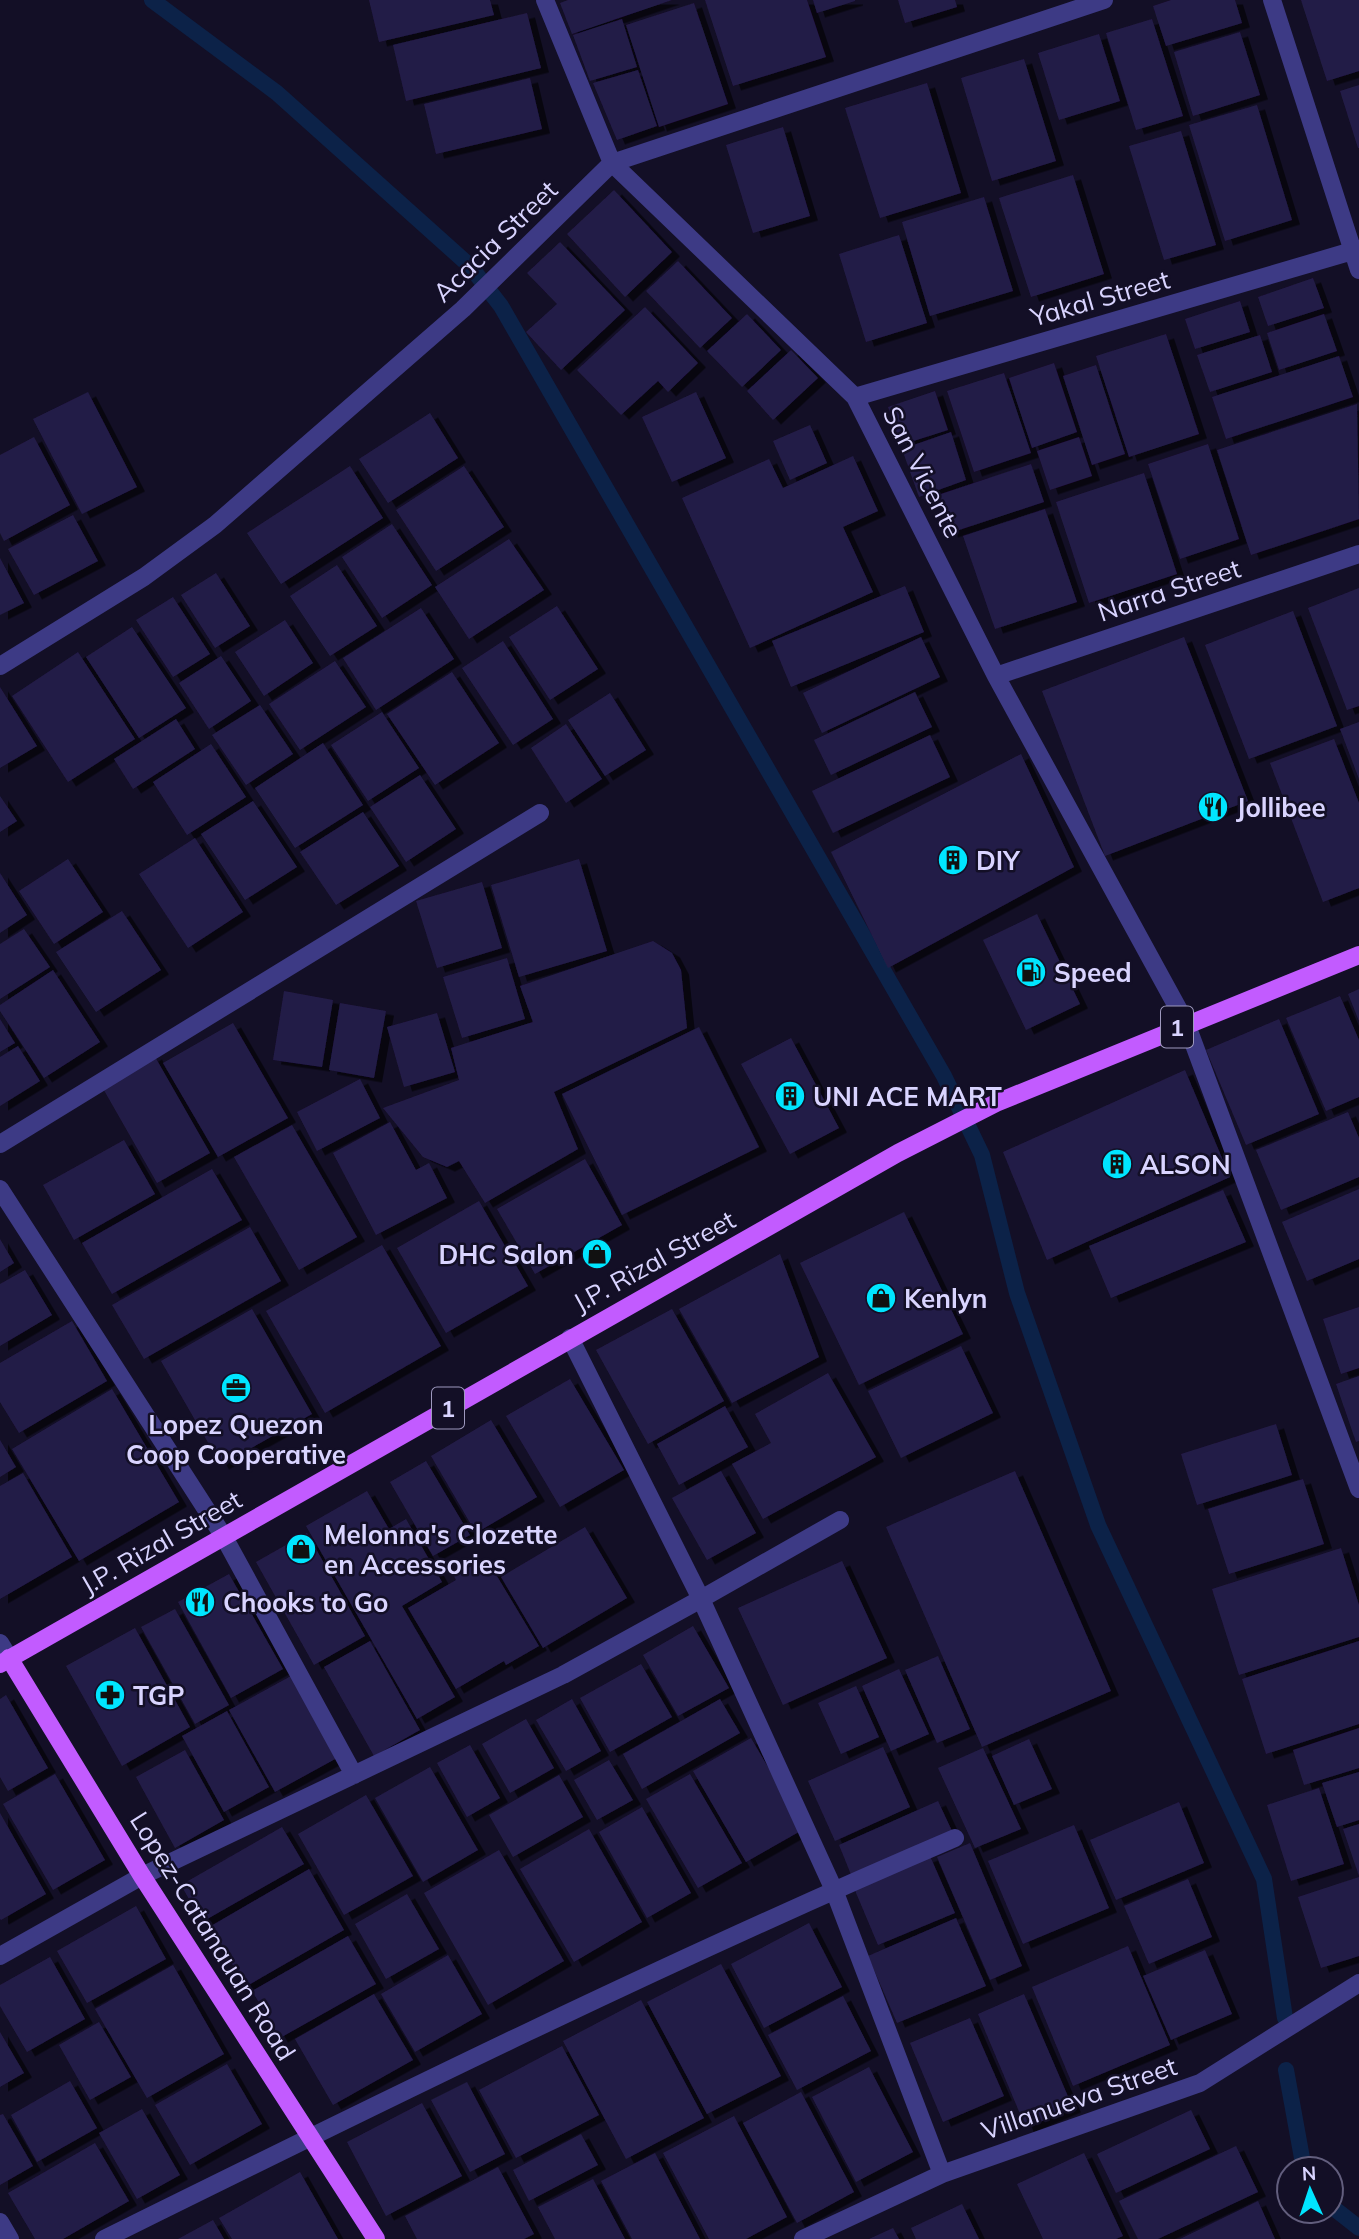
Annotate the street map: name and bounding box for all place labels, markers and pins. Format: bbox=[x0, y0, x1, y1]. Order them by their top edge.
restaurant icon: Jollibee bbox=[1196, 790, 1230, 824]
place label: Jollibee bbox=[1236, 791, 1326, 824]
building icon: DIY bbox=[936, 843, 970, 877]
place label: DIY bbox=[976, 844, 1021, 877]
fuel station icon: Speed bbox=[1014, 955, 1048, 989]
place label: Speed bbox=[1054, 956, 1132, 989]
building icon: UNI ACE MART bbox=[773, 1079, 807, 1113]
place label: UNI ACE MART bbox=[813, 1080, 1002, 1113]
building icon: ALSON bbox=[1100, 1147, 1134, 1181]
place label: ALSON bbox=[1140, 1148, 1231, 1181]
shop icon: DHC Salon bbox=[580, 1237, 614, 1271]
place label: DHC Salon bbox=[438, 1238, 574, 1271]
shop icon: Kenlyn bbox=[864, 1281, 898, 1315]
place label: Kenlyn bbox=[904, 1282, 988, 1315]
office icon: Lopez Quezon Coop Cooperative bbox=[219, 1371, 253, 1405]
place label: Lopez Quezon Coop Cooperative bbox=[126, 1408, 346, 1471]
place label: Melonna's Clozette en Accessories bbox=[324, 1518, 557, 1581]
shop icon: Melonna's Clozette en Accessories bbox=[284, 1532, 318, 1566]
restaurant icon: Chooks to Go bbox=[183, 1585, 217, 1619]
place label: Chooks to Go bbox=[223, 1586, 388, 1619]
pharmacy icon: TGP bbox=[93, 1678, 127, 1712]
place label: TGP bbox=[133, 1679, 185, 1712]

